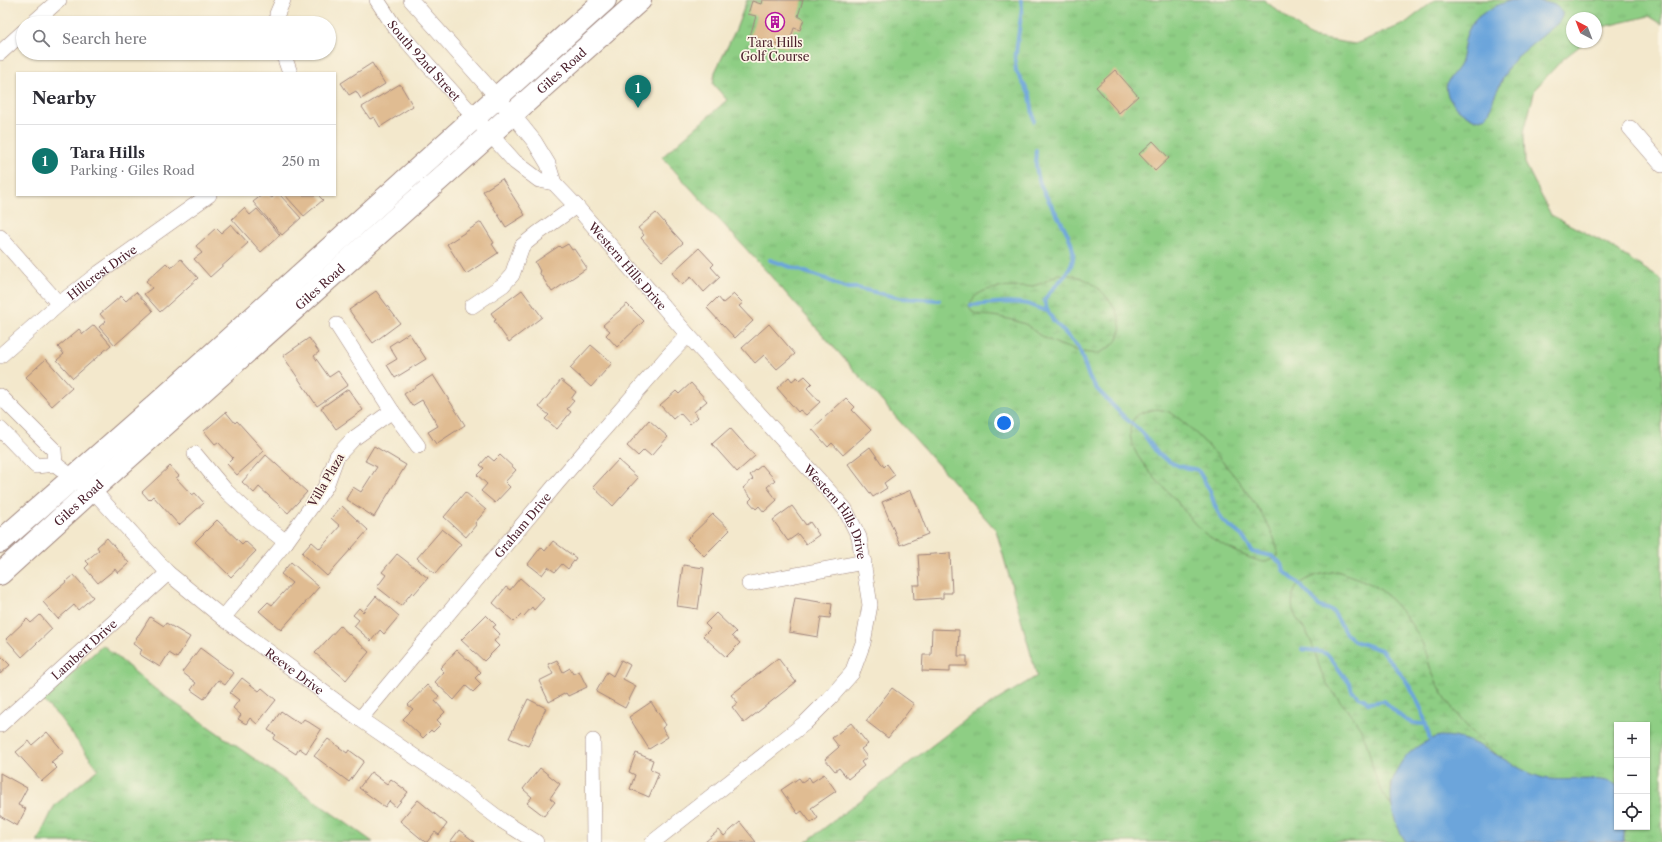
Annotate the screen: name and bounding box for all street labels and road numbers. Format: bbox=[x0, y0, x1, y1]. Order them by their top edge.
street label: South 92nd Street bbox=[385, 17, 465, 105]
street label: Giles Road bbox=[533, 44, 590, 97]
street label: Western Hills Drive bbox=[585, 218, 670, 313]
street label: Hillcrest Drive bbox=[64, 241, 140, 303]
street label: Giles Road bbox=[292, 260, 348, 313]
street label: Villa Plaza bbox=[304, 450, 348, 510]
street label: Western Hills Drive bbox=[800, 460, 870, 561]
street label: Giles Road bbox=[50, 476, 107, 529]
street label: Graham Drive bbox=[491, 489, 554, 561]
street label: Lambert Drive bbox=[48, 616, 120, 683]
street label: Reeve Drive bbox=[263, 644, 327, 698]

